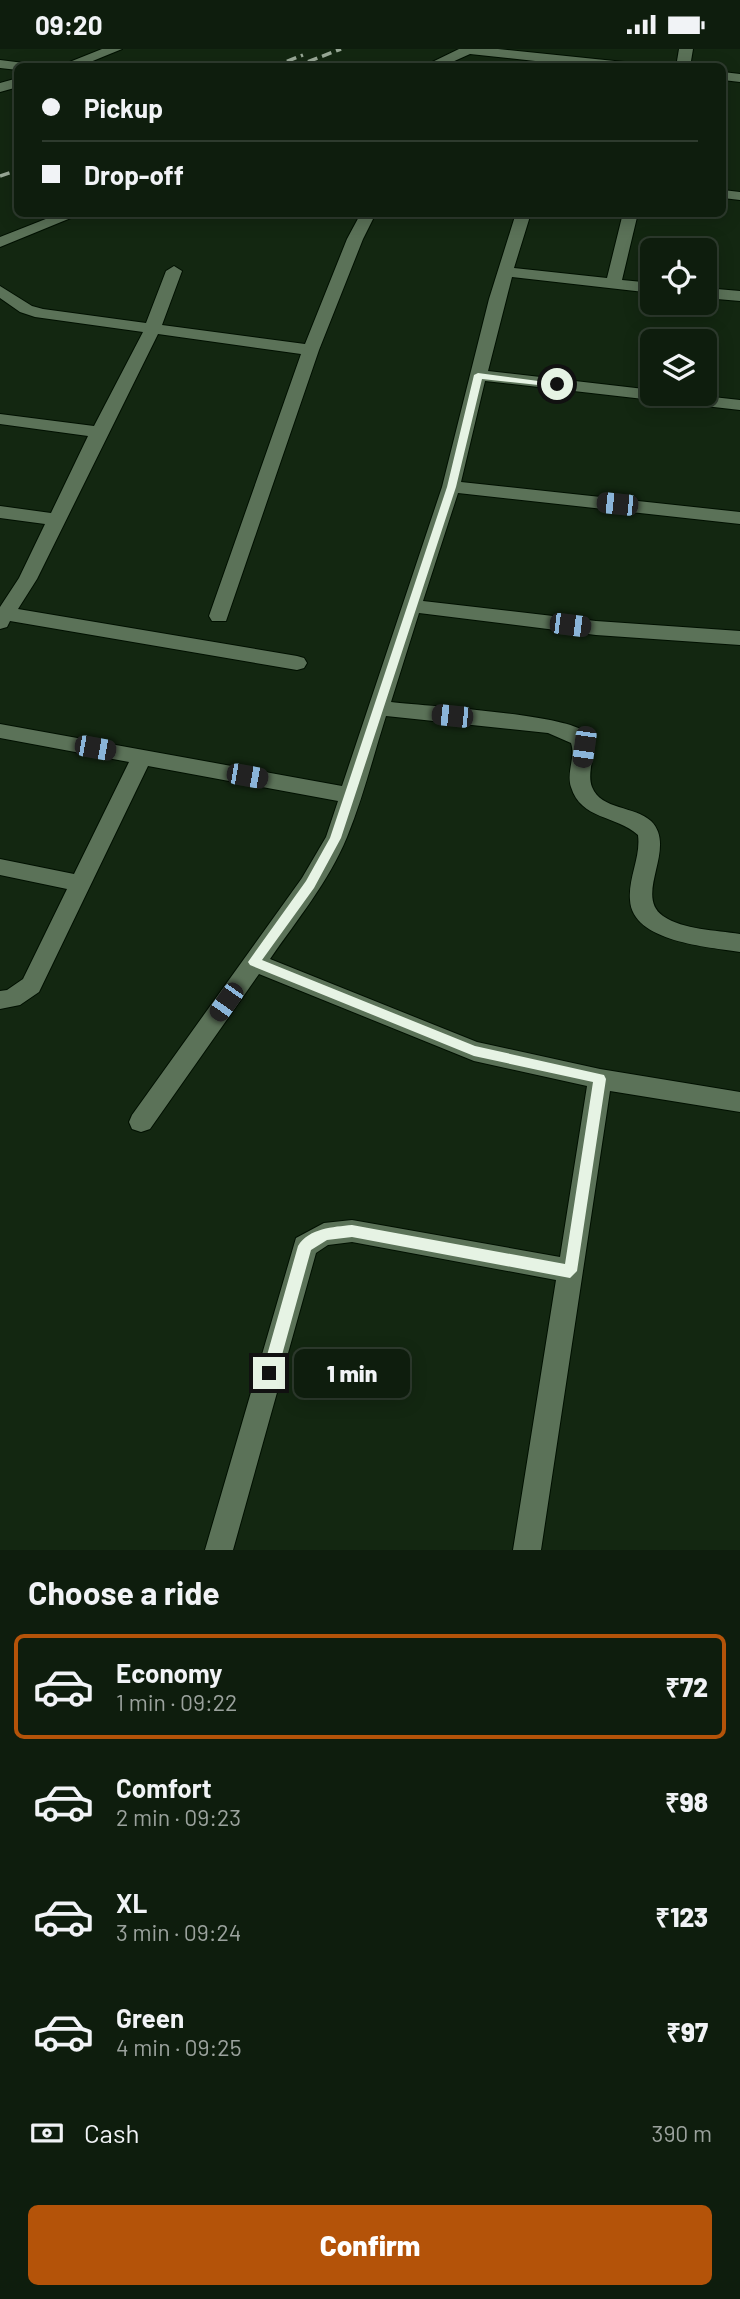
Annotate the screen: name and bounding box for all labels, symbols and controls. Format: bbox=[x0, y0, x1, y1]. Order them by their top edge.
text: 09:20 bbox=[35, 9, 102, 40]
text: Pickup bbox=[84, 92, 163, 123]
text: Drop-off bbox=[84, 159, 184, 190]
map controls bbox=[640, 238, 717, 406]
button: locate bbox=[640, 238, 717, 315]
button: layers bbox=[640, 329, 717, 406]
route start bbox=[541, 368, 573, 400]
car bbox=[596, 491, 639, 517]
car bbox=[548, 612, 593, 638]
car bbox=[431, 703, 474, 729]
car bbox=[571, 725, 598, 769]
car bbox=[73, 734, 118, 762]
car bbox=[225, 762, 270, 790]
car bbox=[206, 979, 247, 1025]
callout: 1 min bbox=[294, 1349, 409, 1397]
route end bbox=[253, 1357, 285, 1389]
text: 1 min bbox=[327, 1359, 377, 1387]
text: Choose a ride bbox=[28, 1573, 220, 1611]
icon: car bbox=[32, 1655, 95, 1718]
text: Economy bbox=[116, 1657, 222, 1688]
text: ₹72 bbox=[665, 1671, 708, 1702]
text: 1 min · 09:22 bbox=[116, 1688, 237, 1716]
icon: car bbox=[32, 1770, 95, 1833]
text: Comfort bbox=[116, 1772, 212, 1803]
text: ₹98 bbox=[665, 1786, 708, 1817]
text: 2 min · 09:23 bbox=[116, 1803, 241, 1831]
icon: car bbox=[32, 1885, 95, 1948]
text: XL bbox=[116, 1887, 147, 1918]
text: ₹123 bbox=[655, 1901, 708, 1932]
text: 3 min · 09:24 bbox=[116, 1918, 242, 1946]
icon: car bbox=[32, 2000, 95, 2063]
text: Green bbox=[116, 2002, 184, 2033]
text: ₹97 bbox=[666, 2016, 708, 2047]
text: 4 min · 09:25 bbox=[116, 2033, 242, 2061]
icon: cash bbox=[28, 2114, 66, 2152]
text: Cash bbox=[84, 2117, 139, 2148]
text: 390 m bbox=[652, 2119, 712, 2147]
button: Confirm bbox=[28, 2205, 712, 2285]

